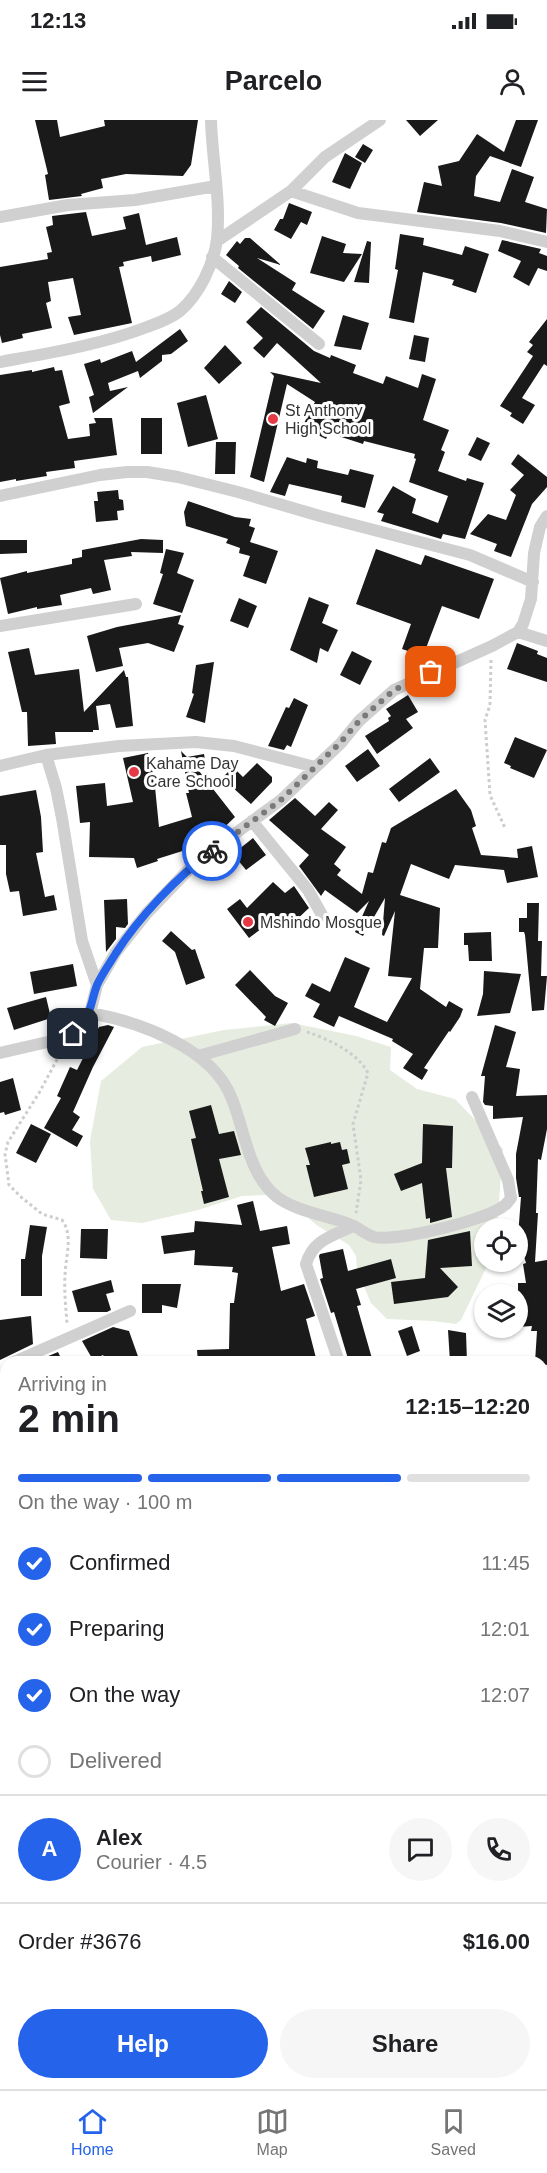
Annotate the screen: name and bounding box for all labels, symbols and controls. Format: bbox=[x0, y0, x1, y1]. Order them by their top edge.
text: 12:13 bbox=[30, 8, 86, 33]
icon: menu bbox=[18, 65, 51, 98]
icon: person bbox=[496, 65, 529, 98]
text: Parcelo bbox=[225, 66, 322, 96]
place label: St Anthony High School bbox=[285, 402, 371, 437]
marker: St Anthony High School bbox=[266, 412, 280, 426]
pin bbox=[405, 646, 456, 697]
icon: bag bbox=[414, 655, 447, 688]
place label: Kahame Day Care School bbox=[146, 755, 239, 790]
marker: Kahame Day Care School bbox=[127, 765, 141, 779]
courier bbox=[182, 821, 242, 881]
icon: bike bbox=[196, 835, 229, 868]
place label: Mshindo Mosque bbox=[260, 914, 382, 931]
marker: Mshindo Mosque bbox=[241, 915, 255, 929]
pin bbox=[47, 1008, 98, 1059]
icon: home bbox=[56, 1017, 89, 1050]
map controls bbox=[474, 1218, 528, 1338]
button: locate bbox=[474, 1218, 528, 1272]
button: layers bbox=[474, 1284, 528, 1338]
text: Arriving in bbox=[18, 1373, 107, 1395]
text: 12:15–12:20 bbox=[405, 1394, 530, 1419]
text: 2 min bbox=[18, 1397, 120, 1440]
text: On the way · 100 m bbox=[18, 1491, 193, 1513]
icon: check bbox=[18, 1547, 51, 1580]
text: Confirmed bbox=[69, 1550, 170, 1575]
text: 11:45 bbox=[481, 1552, 530, 1574]
icon: check bbox=[18, 1613, 51, 1646]
text: Preparing bbox=[69, 1616, 164, 1641]
text: 12:01 bbox=[480, 1618, 530, 1640]
icon: check bbox=[18, 1679, 51, 1712]
text: On the way bbox=[69, 1682, 180, 1707]
text: 12:07 bbox=[480, 1684, 530, 1706]
text: Delivered bbox=[69, 1748, 162, 1773]
button: chat bbox=[389, 1818, 452, 1881]
button: phone bbox=[467, 1818, 530, 1881]
text: Alex bbox=[96, 1825, 142, 1850]
text: A bbox=[42, 1836, 57, 1861]
text: Courier · 4.5 bbox=[96, 1851, 207, 1873]
text: Order #3676 bbox=[18, 1929, 142, 1954]
text: $16.00 bbox=[463, 1929, 530, 1954]
button: Help bbox=[18, 2009, 268, 2078]
button: Share bbox=[280, 2009, 530, 2078]
tab: Home bbox=[71, 2105, 114, 2159]
tab: Map bbox=[256, 2105, 289, 2159]
tab: Saved bbox=[431, 2105, 476, 2159]

